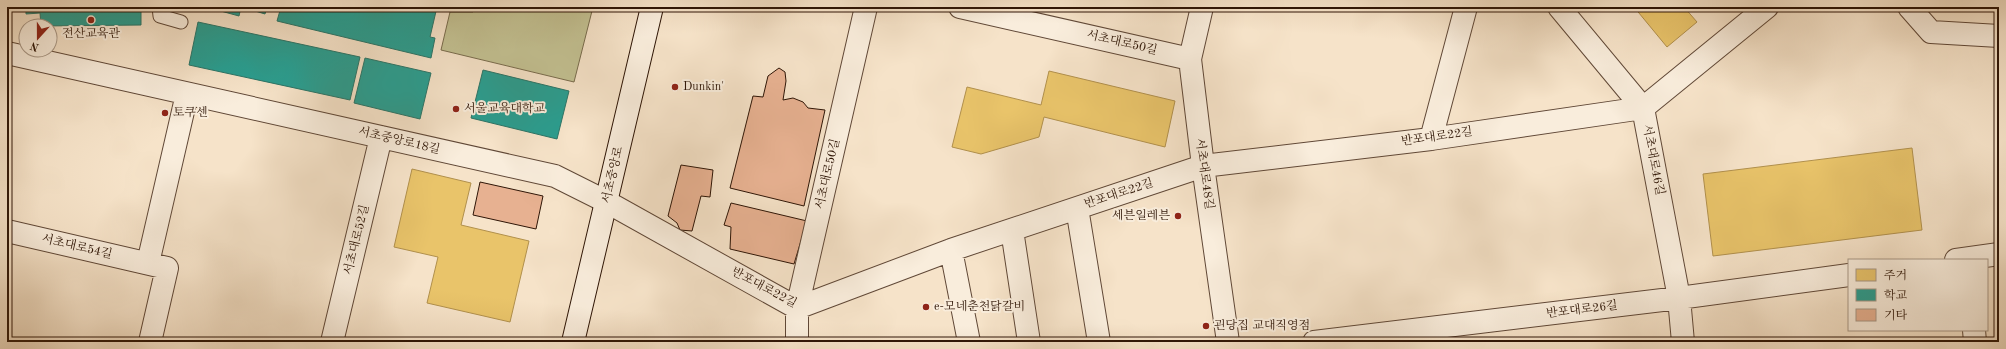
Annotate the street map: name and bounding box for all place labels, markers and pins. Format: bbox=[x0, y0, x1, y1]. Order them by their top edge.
marker: 전산교육관 bbox=[86, 15, 96, 25]
place label: 전산교육관 bbox=[62, 27, 120, 40]
place label: Dunkin' bbox=[683, 81, 724, 93]
marker: Dunkin' bbox=[670, 82, 680, 92]
place label: 서울교육대학교 bbox=[464, 102, 546, 115]
marker: 서울교육대학교 bbox=[451, 104, 461, 114]
place label: 토쿠센 bbox=[173, 106, 208, 119]
marker: 토쿠센 bbox=[160, 108, 170, 118]
place label: 세븐일레븐 bbox=[1112, 208, 1170, 222]
marker: 세븐일레븐 bbox=[1173, 211, 1183, 221]
place label: e-모네춘천닭갈비 bbox=[934, 299, 1025, 313]
marker: e-모네춘천닭갈비 bbox=[921, 302, 931, 312]
place label: 괸당집 교대직영점 bbox=[1214, 319, 1310, 332]
marker: 괸당집 교대직영점 bbox=[1201, 321, 1211, 331]

